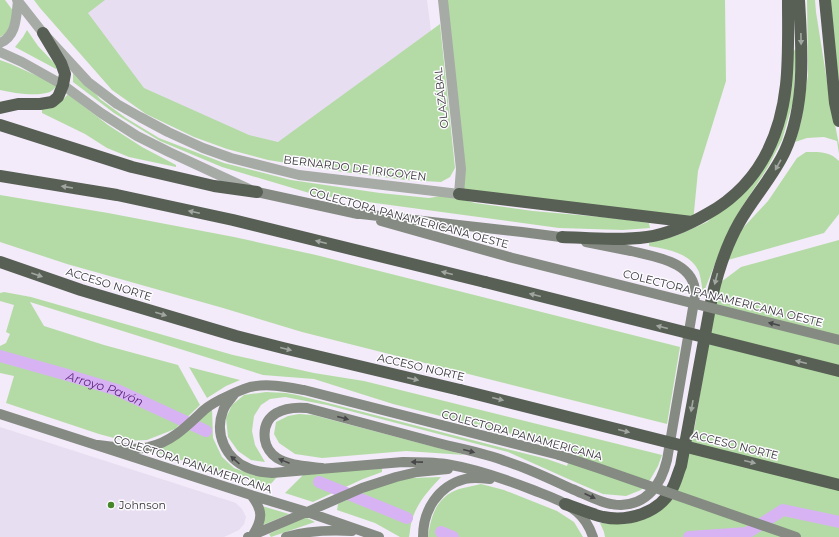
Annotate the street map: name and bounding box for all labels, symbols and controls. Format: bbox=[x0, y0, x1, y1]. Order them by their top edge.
one-way arrow bbox=[798, 33, 804, 46]
street label: OLAZÁBAL bbox=[431, 66, 451, 129]
street label: BERNARDO DE IRIGOYEN bbox=[283, 152, 427, 184]
one-way arrow bbox=[774, 159, 781, 171]
one-way arrow bbox=[61, 184, 73, 190]
street label: COLECTORA PANAMERICANA OESTE bbox=[308, 185, 510, 251]
one-way arrow bbox=[188, 208, 201, 214]
one-way arrow bbox=[315, 238, 327, 244]
street label: ACCESO NORTE bbox=[64, 264, 154, 304]
street label: COLECTORA PANAMERICANA OESTE bbox=[622, 266, 824, 330]
one-way arrow bbox=[441, 270, 453, 276]
one-way arrow bbox=[31, 272, 43, 278]
one-way arrow bbox=[713, 273, 719, 285]
one-way arrow bbox=[529, 292, 542, 298]
one-way arrow bbox=[155, 311, 167, 317]
one-way arrow bbox=[768, 321, 780, 327]
one-way arrow bbox=[655, 324, 667, 330]
one-way arrow bbox=[280, 346, 292, 352]
street label: ACCESO NORTE bbox=[376, 350, 466, 384]
one-way arrow bbox=[795, 359, 807, 365]
water label: Arroyo Pavón bbox=[64, 367, 146, 409]
one-way arrow bbox=[406, 376, 419, 382]
one-way arrow bbox=[492, 397, 504, 403]
one-way arrow bbox=[688, 400, 694, 412]
street label: COLECTORA PANAMERICANA bbox=[440, 407, 604, 463]
one-way arrow bbox=[337, 415, 349, 421]
street label: ACCESO NORTE bbox=[690, 427, 780, 463]
one-way arrow bbox=[618, 428, 630, 434]
street label: COLECTORA PANAMERICANA bbox=[112, 432, 274, 496]
one-way arrow bbox=[463, 448, 475, 454]
one-way arrow bbox=[230, 455, 240, 465]
one-way arrow bbox=[278, 457, 290, 463]
one-way arrow bbox=[410, 459, 423, 465]
one-way arrow bbox=[744, 460, 756, 466]
one-way arrow bbox=[585, 494, 597, 500]
place label: Johnson bbox=[118, 498, 166, 512]
marker: Johnson bbox=[106, 500, 116, 510]

